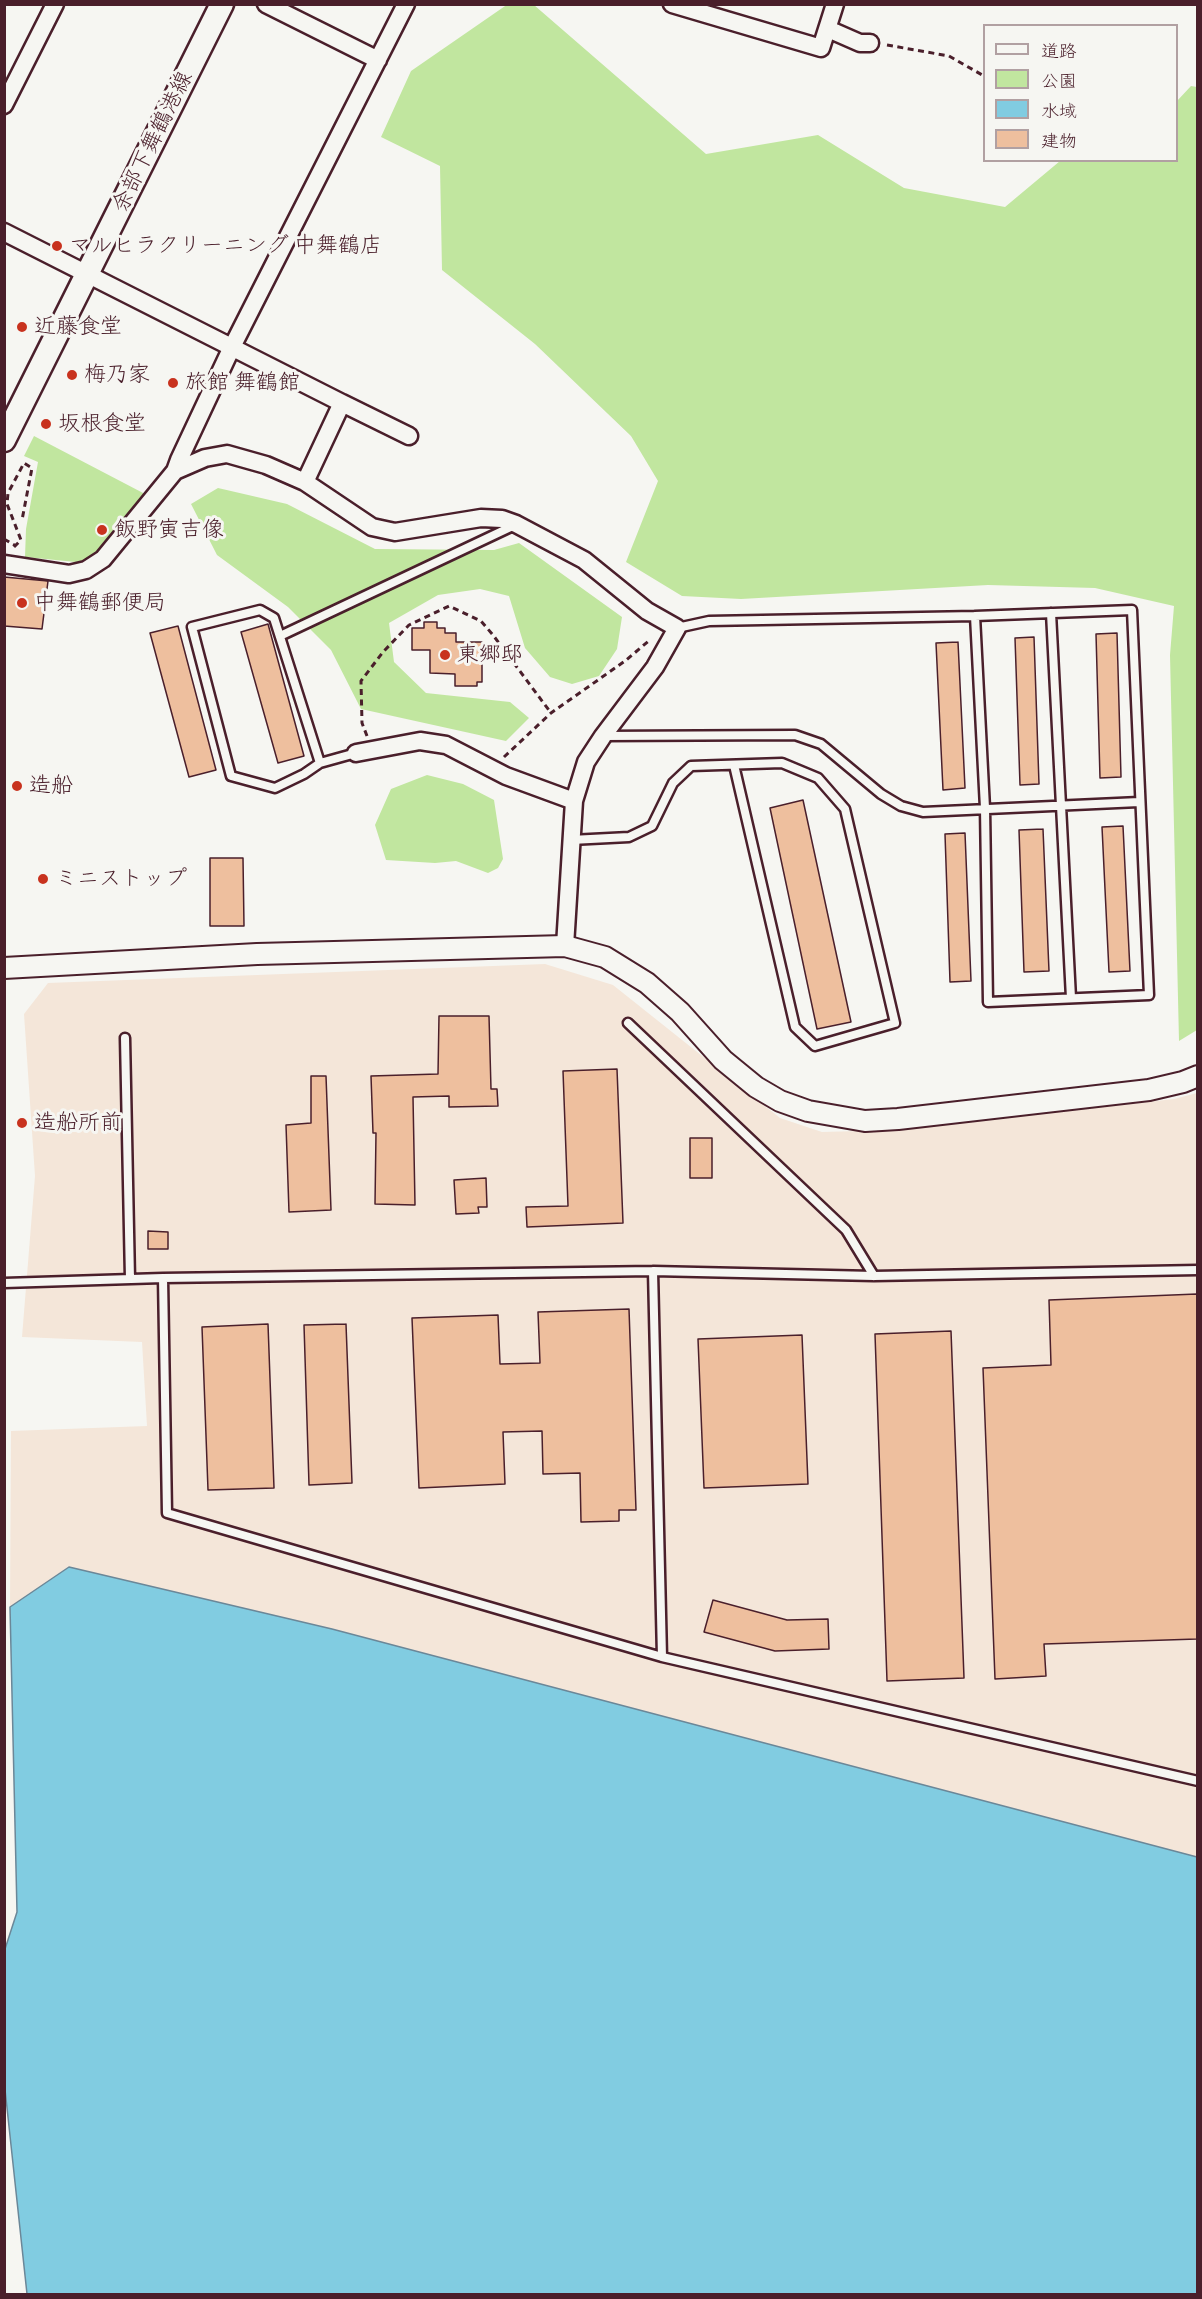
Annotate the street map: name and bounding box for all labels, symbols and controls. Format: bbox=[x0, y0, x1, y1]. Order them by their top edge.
legend bbox=[983, 24, 1178, 162]
text: 道路 bbox=[1041, 38, 1077, 63]
street label: 余部下舞鶴港線 bbox=[107, 67, 199, 217]
text: 公園 bbox=[1041, 68, 1077, 93]
text: 水域 bbox=[1041, 98, 1077, 123]
text: 建物 bbox=[1041, 128, 1077, 153]
place label: マルヒラクリーニング 中舞鶴店 bbox=[69, 233, 382, 259]
marker: マルヒラクリーニング 中舞鶴店 bbox=[50, 239, 64, 253]
place label: 近藤食堂 bbox=[34, 314, 122, 340]
marker: 近藤食堂 bbox=[15, 320, 29, 334]
place label: 梅乃家 bbox=[84, 362, 150, 388]
marker: 梅乃家 bbox=[65, 368, 79, 382]
place label: 旅館 舞鶴館 bbox=[185, 370, 300, 396]
marker: 旅館 舞鶴館 bbox=[166, 376, 180, 390]
place label: 坂根食堂 bbox=[58, 411, 146, 437]
marker: 坂根食堂 bbox=[39, 417, 53, 431]
place label: 飯野寅吉像 bbox=[114, 517, 224, 543]
marker: 飯野寅吉像 bbox=[95, 523, 109, 537]
place label: 中舞鶴郵便局 bbox=[34, 590, 166, 616]
marker: 中舞鶴郵便局 bbox=[15, 596, 29, 610]
place label: 東郷邸 bbox=[457, 642, 523, 668]
marker: 東郷邸 bbox=[438, 648, 452, 662]
place label: 造船 bbox=[29, 773, 73, 799]
marker: 造船 bbox=[10, 779, 24, 793]
place label: ミニストップ bbox=[55, 866, 187, 892]
marker: ミニストップ bbox=[36, 872, 50, 886]
place label: 造船所前 bbox=[34, 1110, 122, 1136]
marker: 造船所前 bbox=[15, 1116, 29, 1130]

